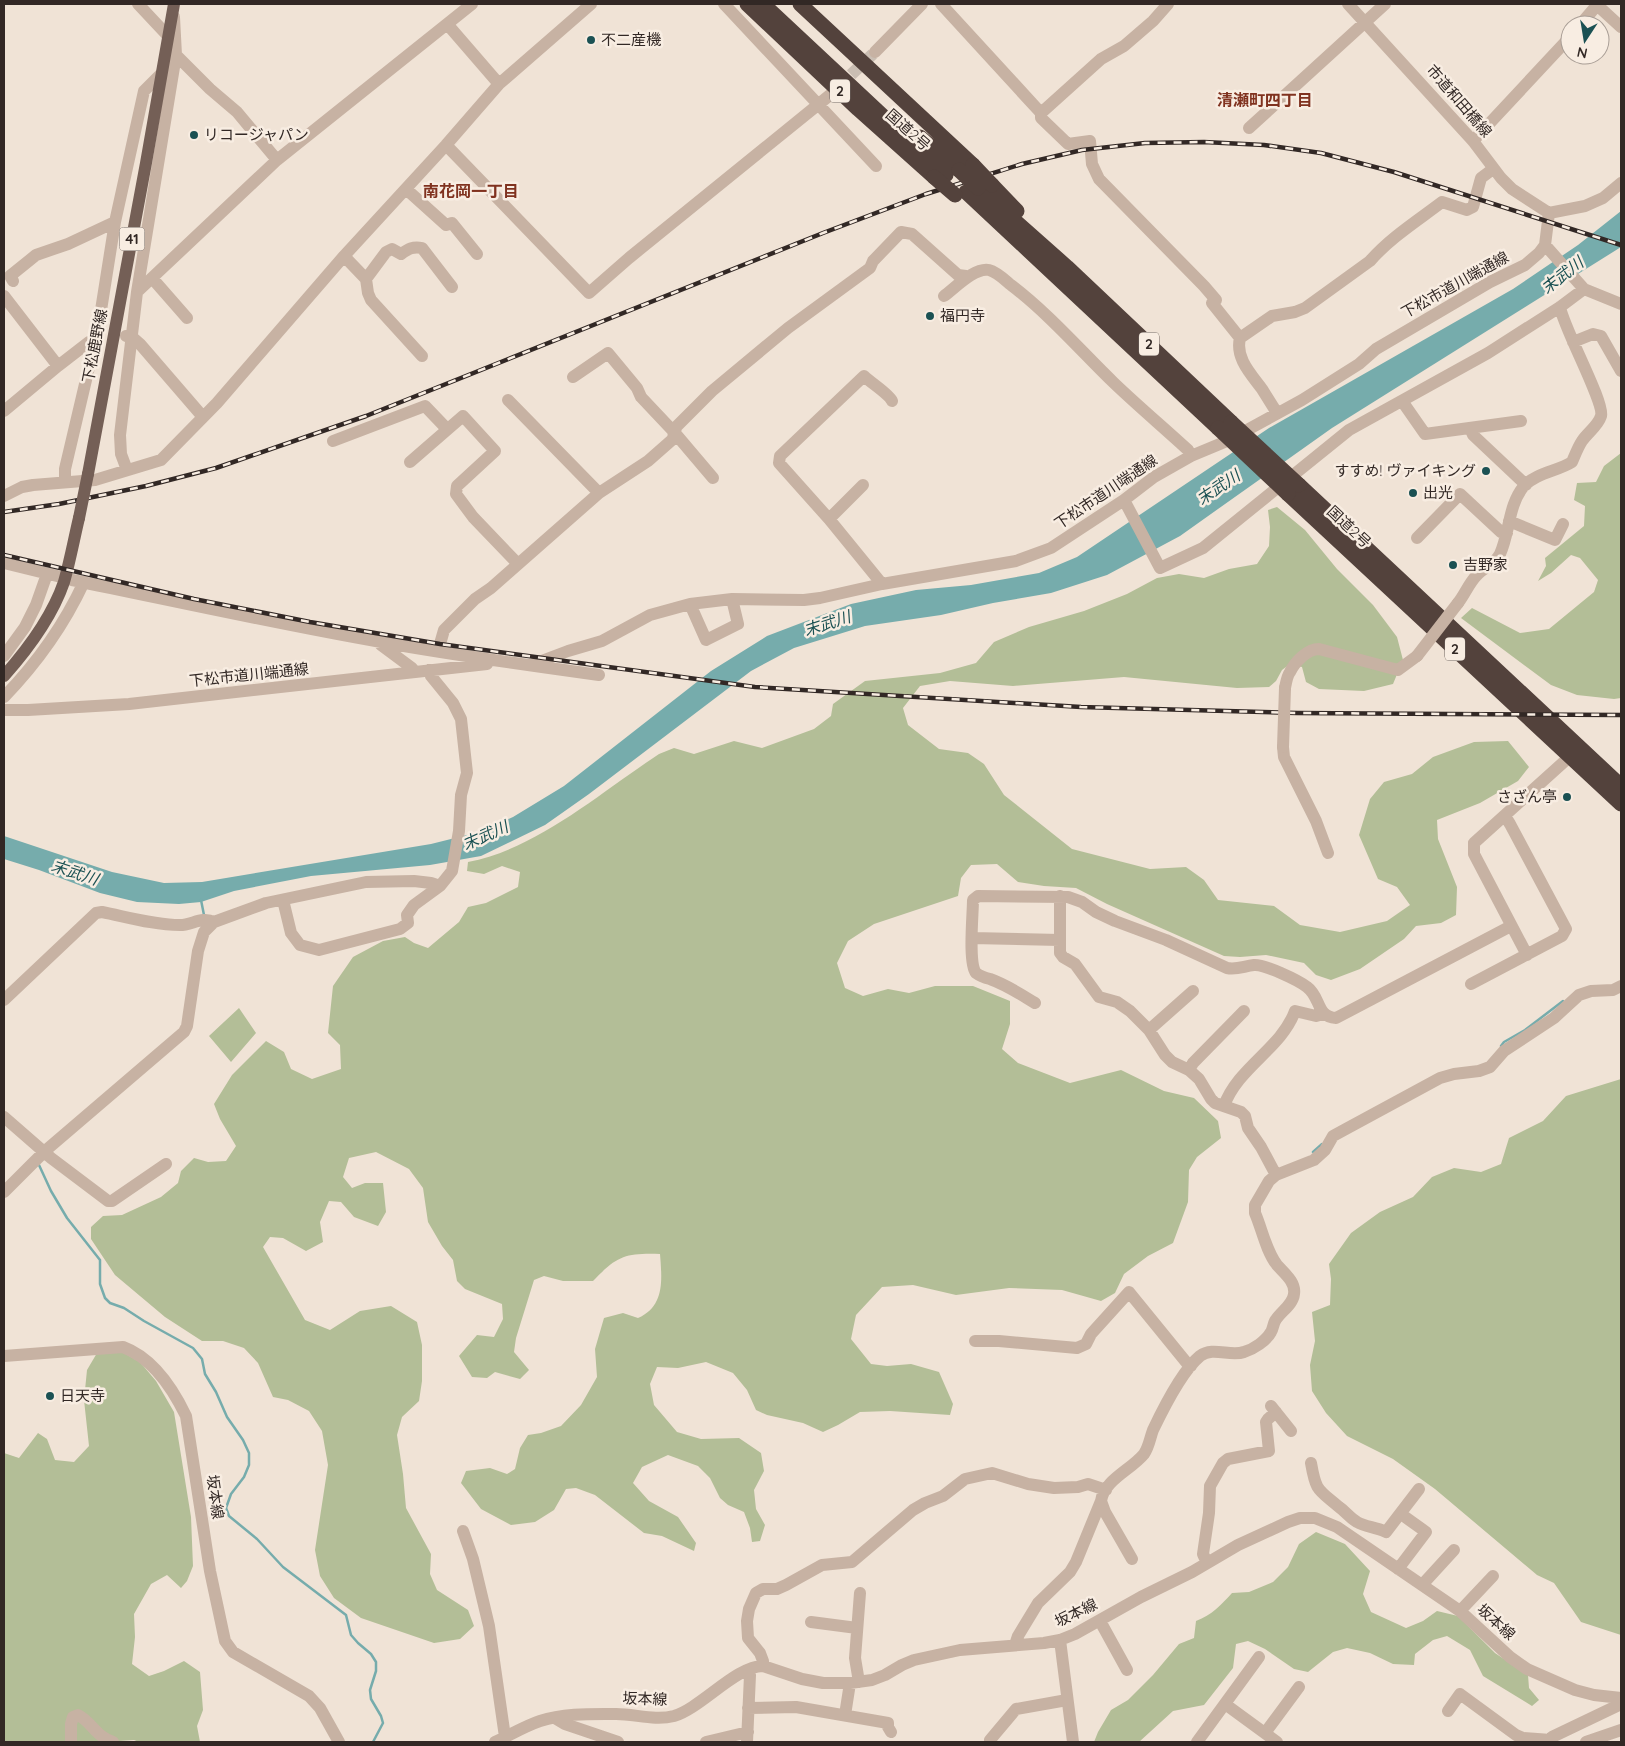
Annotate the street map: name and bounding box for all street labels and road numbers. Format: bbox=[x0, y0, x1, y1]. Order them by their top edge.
street label: 市道和田橋線 bbox=[1423, 60, 1496, 141]
road number: 2 bbox=[830, 80, 850, 102]
street label: 国道2号 bbox=[882, 105, 935, 155]
road number: 41 bbox=[120, 228, 144, 250]
street label: 下松市道川端通線 bbox=[1398, 247, 1512, 322]
street label: 下松鹿野線 bbox=[78, 307, 111, 385]
road number: 2 bbox=[1139, 332, 1159, 356]
street label: 下松市道川端通線 bbox=[1051, 450, 1161, 533]
street label: 国道2号 bbox=[1323, 502, 1375, 552]
road number: 2 bbox=[1445, 638, 1465, 661]
street label: 下松市道川端通線 bbox=[188, 659, 310, 690]
street label: 坂本線 bbox=[203, 1473, 228, 1521]
street label: 坂本線 bbox=[1051, 1594, 1100, 1631]
street label: 坂本線 bbox=[1473, 1600, 1519, 1644]
street label: 坂本線 bbox=[622, 1688, 668, 1709]

